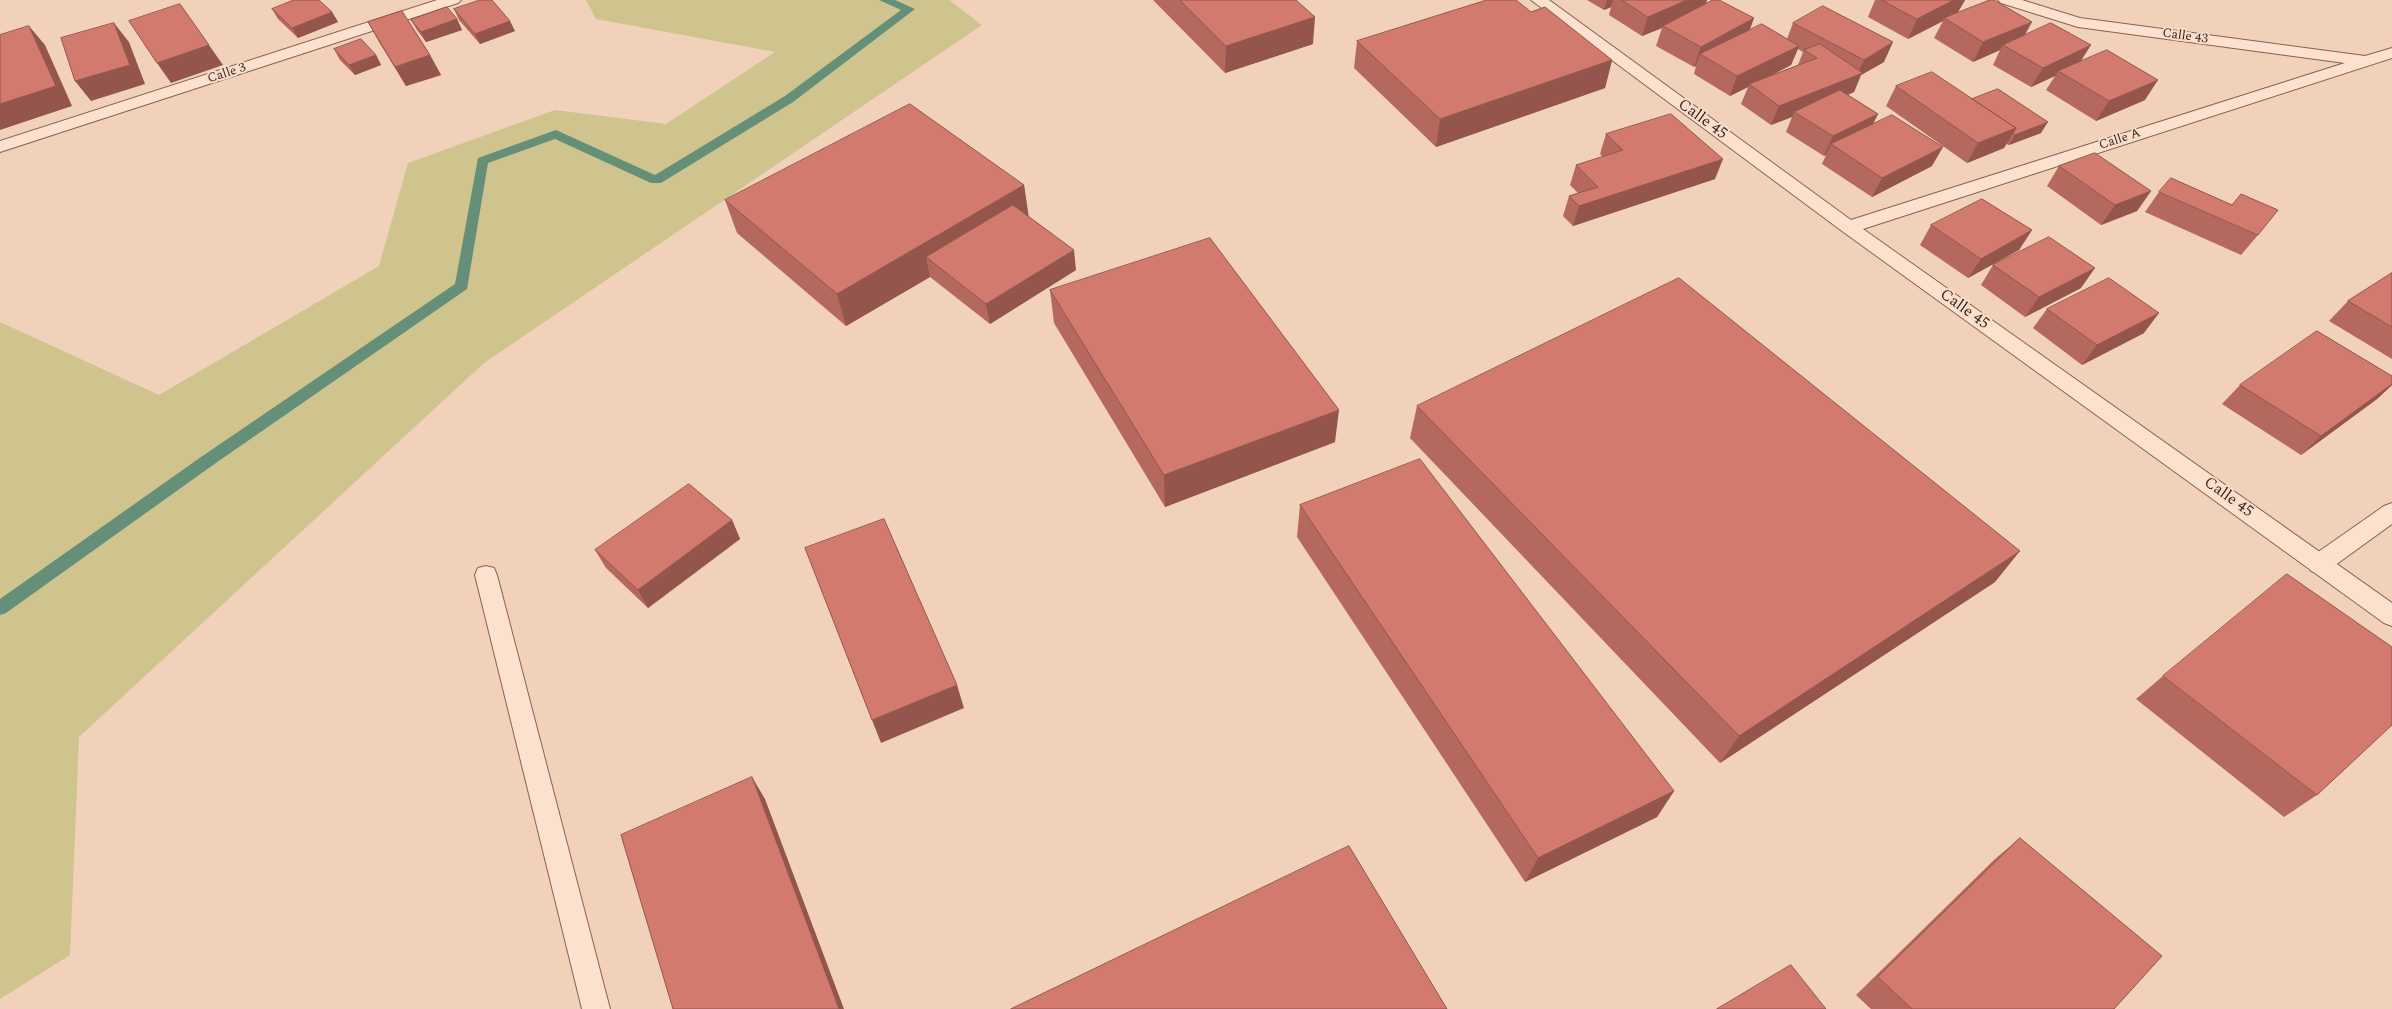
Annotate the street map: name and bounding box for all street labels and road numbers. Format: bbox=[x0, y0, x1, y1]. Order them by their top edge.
street label: Calle 43 bbox=[2161, 26, 2209, 48]
street label: Calle 3 bbox=[206, 60, 248, 88]
street label: Calle 45 bbox=[1673, 96, 1731, 144]
street label: Calle A bbox=[2097, 126, 2143, 154]
street label: Calle 45 bbox=[1935, 286, 1993, 334]
street label: Calle 45 bbox=[2199, 474, 2257, 522]

